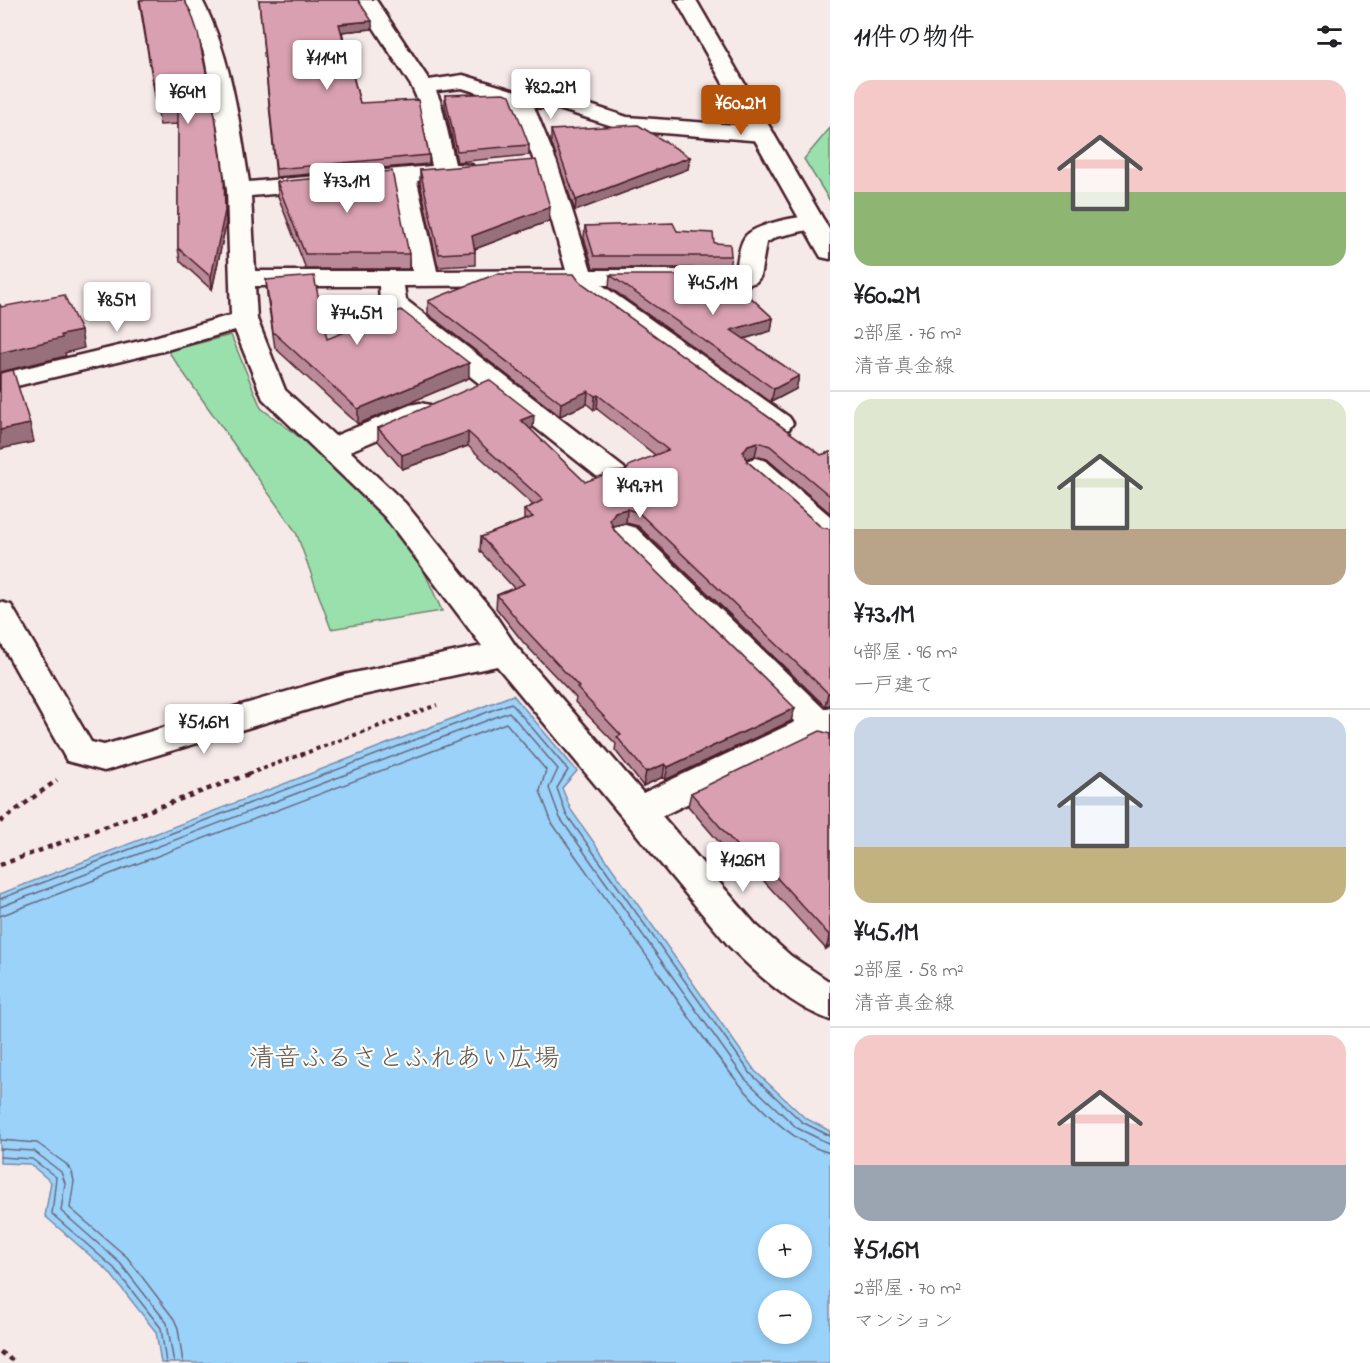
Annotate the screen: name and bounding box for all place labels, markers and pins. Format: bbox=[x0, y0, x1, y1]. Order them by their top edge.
pin: ¥114M bbox=[285, 40, 369, 91]
pin: ¥82.2M bbox=[502, 69, 600, 120]
pin: ¥64M bbox=[152, 74, 224, 125]
pin: ¥60.2M bbox=[692, 85, 790, 136]
pin: ¥73.1M bbox=[298, 163, 396, 214]
pin: ¥45.1M bbox=[664, 265, 762, 316]
pin: ¥85M bbox=[81, 282, 153, 333]
pin: ¥74.5M bbox=[308, 295, 406, 346]
pin: ¥49.7M bbox=[591, 468, 689, 519]
pin: ¥51.6M bbox=[155, 704, 253, 755]
pin: ¥126M bbox=[701, 842, 785, 893]

